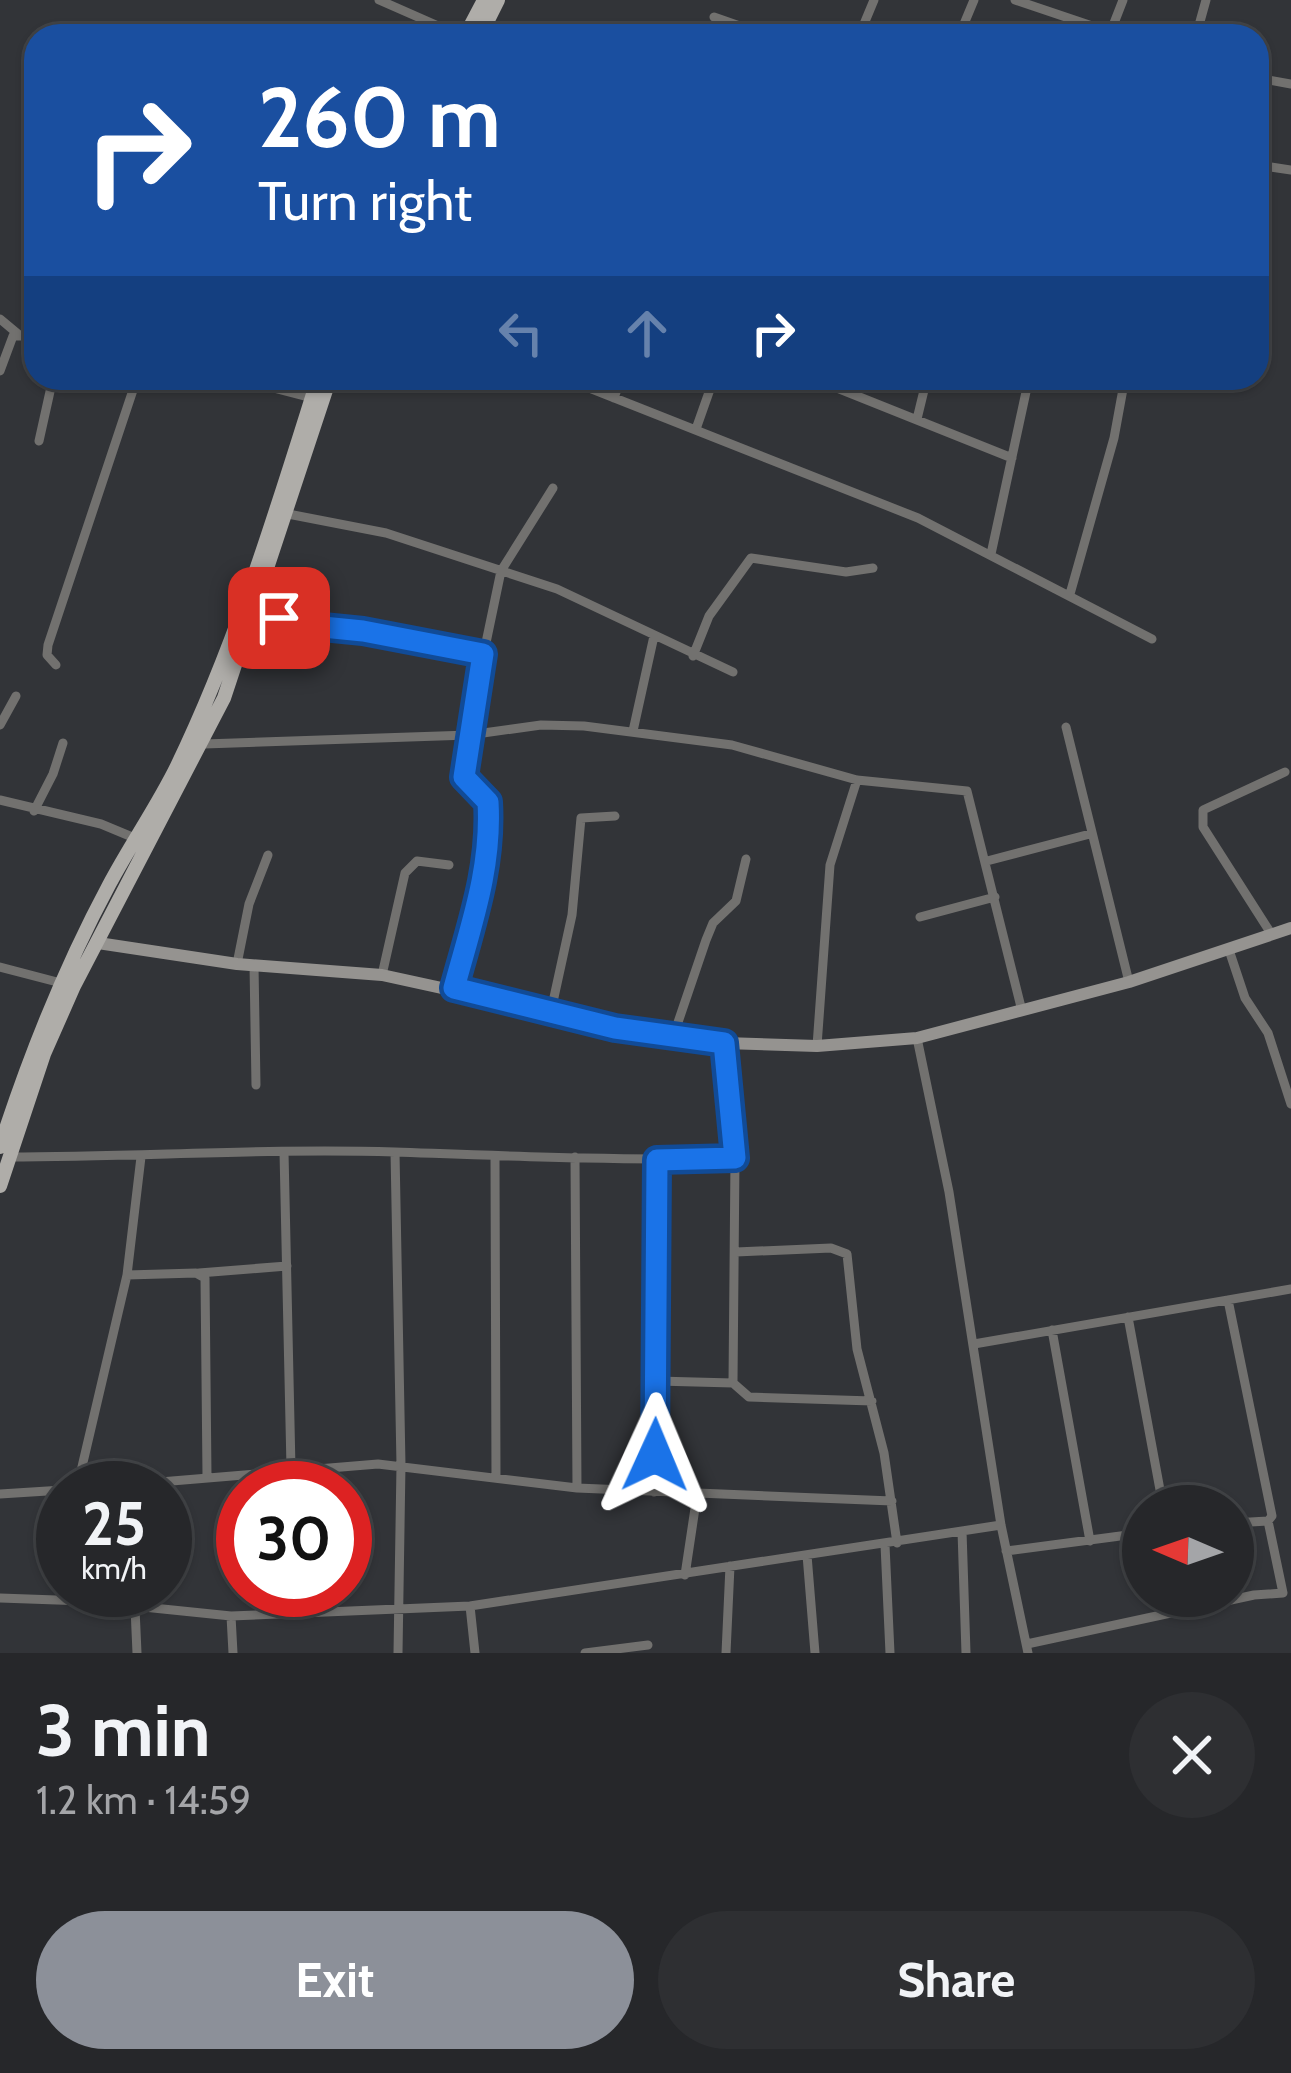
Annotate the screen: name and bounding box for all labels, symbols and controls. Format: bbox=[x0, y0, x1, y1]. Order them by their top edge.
text: 260 m bbox=[258, 66, 501, 168]
icon: right bbox=[60, 72, 216, 228]
text: Turn right bbox=[258, 168, 472, 234]
icon: left bbox=[488, 300, 554, 366]
icon: ahead bbox=[614, 300, 680, 366]
icon: right bbox=[740, 300, 806, 366]
pin bbox=[228, 567, 330, 669]
icon: arrive bbox=[246, 585, 312, 651]
position arrow bbox=[592, 1392, 718, 1518]
speed limit sign: 30 bbox=[216, 1461, 372, 1617]
north arrow bbox=[1122, 1485, 1254, 1617]
map controls bbox=[1122, 1485, 1254, 1617]
text: 25 bbox=[82, 1487, 146, 1560]
text: km/h bbox=[81, 1550, 147, 1587]
text: 3 min bbox=[36, 1687, 211, 1774]
button: close bbox=[1129, 1692, 1255, 1818]
text: 1.2 km · 14:59 bbox=[36, 1776, 251, 1824]
button: Exit bbox=[36, 1911, 634, 2049]
button: Share bbox=[658, 1911, 1255, 2049]

